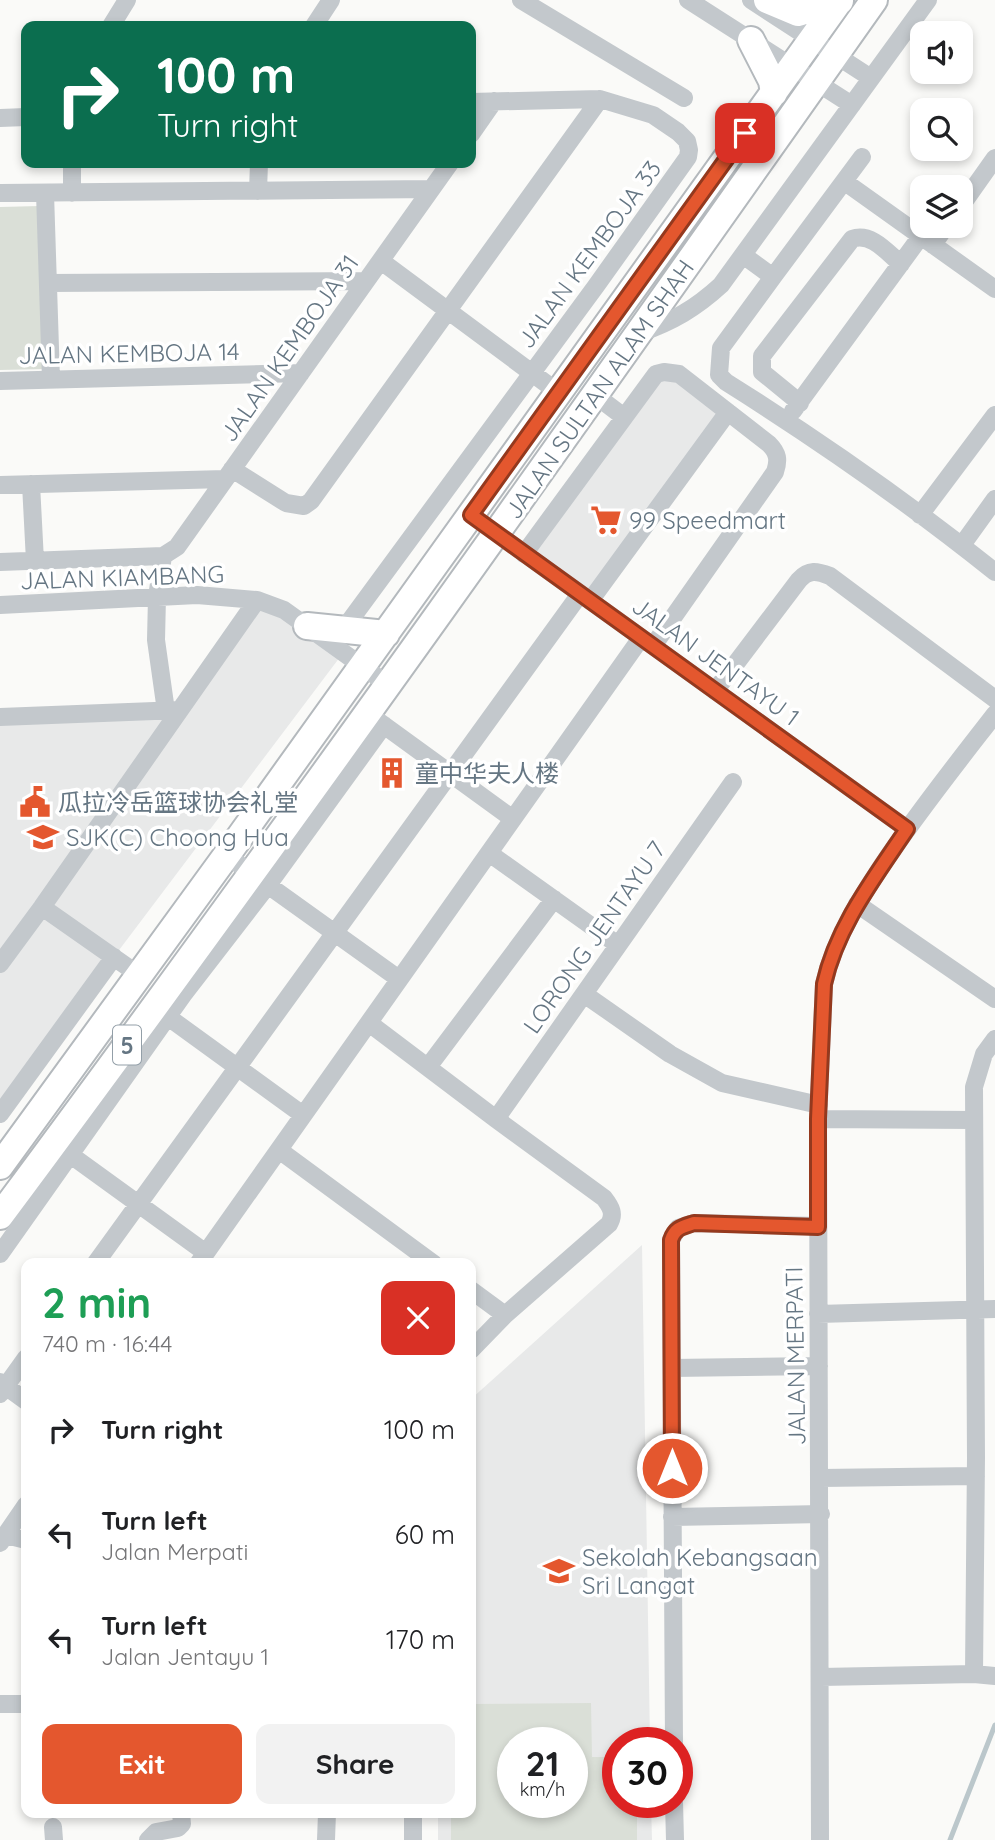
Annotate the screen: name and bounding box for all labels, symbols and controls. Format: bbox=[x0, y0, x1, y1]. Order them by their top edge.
map controls bbox=[910, 21, 973, 238]
button: sound bbox=[910, 21, 973, 84]
text: 100 m bbox=[157, 44, 295, 105]
icon: right bbox=[42, 49, 133, 140]
button: search bbox=[910, 98, 973, 161]
pin bbox=[715, 103, 775, 163]
text: Turn right bbox=[157, 105, 298, 145]
icon: arrive bbox=[726, 114, 764, 152]
street label: JALAN KEMBOJA 33 bbox=[511, 154, 667, 354]
button: layers bbox=[910, 175, 973, 238]
street label: JALAN KEMBOJA 31 bbox=[213, 249, 365, 447]
street label: JALAN SULTAN ALAM SHAH bbox=[498, 253, 700, 525]
street label: JALAN KEMBOJA 14 bbox=[18, 336, 240, 370]
supermarket icon: 99 Speedmart bbox=[589, 503, 623, 537]
place label: 99 Speedmart bbox=[629, 505, 786, 535]
street label: JALAN KIAMBANG bbox=[19, 558, 225, 596]
street label: JALAN JENTAYU 1 bbox=[626, 590, 806, 732]
building icon: 童中华夫人楼 bbox=[375, 756, 409, 790]
place label: 童中华夫人楼 bbox=[415, 758, 559, 788]
public building icon: 瓜拉冷岳篮球协会礼堂 bbox=[18, 785, 52, 819]
place label: 瓜拉冷岳篮球协会礼堂 bbox=[58, 787, 298, 817]
school or university icon: SJK(C) Choong Hua bbox=[26, 820, 60, 854]
place label: SJK(C) Choong Hua bbox=[66, 822, 289, 852]
street label: LORONG JENTAYU 7 bbox=[516, 835, 672, 1039]
road number: 5 bbox=[113, 1026, 141, 1064]
street label: JALAN MERPATI bbox=[778, 1266, 812, 1446]
text: 2 min bbox=[42, 1276, 151, 1329]
button: close bbox=[381, 1281, 455, 1355]
text: 740 m · 16:44 bbox=[42, 1329, 172, 1358]
icon: right bbox=[42, 1411, 80, 1449]
text: Turn right bbox=[101, 1413, 223, 1446]
text: 100 m bbox=[384, 1413, 455, 1446]
position arrow bbox=[635, 1431, 709, 1505]
text: Turn left bbox=[101, 1504, 208, 1537]
icon: left bbox=[42, 1516, 80, 1554]
text: 60 m bbox=[395, 1518, 455, 1551]
text: Jalan Merpati bbox=[101, 1537, 248, 1566]
place label: Sekolah Kebangsaan Sri Langat bbox=[582, 1542, 818, 1600]
school or university icon: Sekolah Kebangsaan Sri Langat bbox=[542, 1554, 576, 1588]
text: Turn left bbox=[101, 1609, 208, 1642]
icon: left bbox=[42, 1621, 80, 1659]
text: 170 m bbox=[386, 1623, 455, 1656]
text: Jalan Jentayu 1 bbox=[101, 1642, 269, 1671]
button: Exit bbox=[42, 1724, 242, 1804]
button: Share bbox=[256, 1724, 455, 1804]
speed limit sign: 30 bbox=[602, 1727, 693, 1818]
text: 21 bbox=[526, 1741, 559, 1785]
text: km/h bbox=[520, 1778, 565, 1801]

